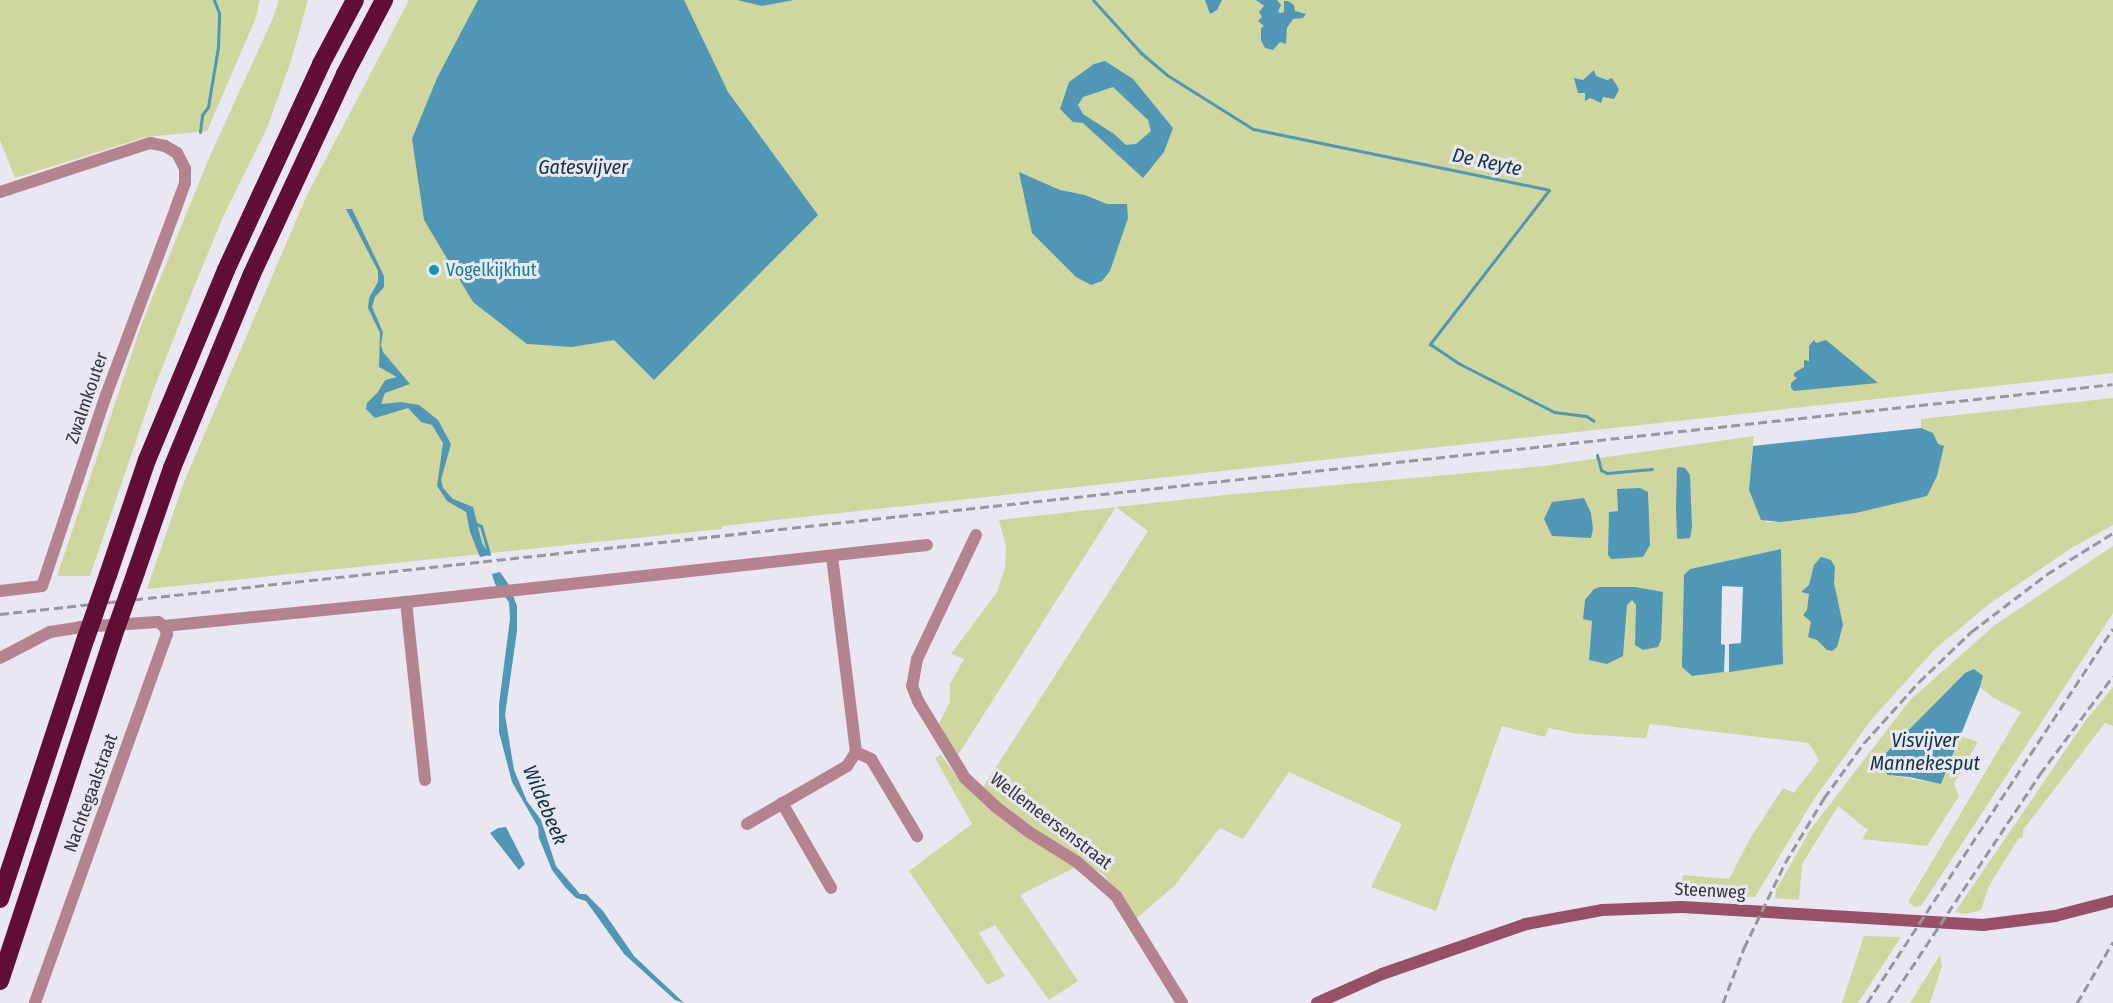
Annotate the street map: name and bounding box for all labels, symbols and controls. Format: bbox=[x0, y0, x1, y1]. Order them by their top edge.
water label: De Reyte bbox=[1450, 143, 1524, 181]
water label: Gatesvijver bbox=[538, 155, 628, 179]
place label: Vogelkijkhut bbox=[446, 259, 537, 281]
marker: Vogelkijkhut bbox=[427, 263, 441, 277]
street label: Zwalmkouter bbox=[61, 350, 113, 446]
water label: Visvijver Mannekesput bbox=[1870, 729, 1980, 776]
street label: Nachtegaalstraat bbox=[60, 731, 122, 855]
water label: Wildebeek bbox=[517, 761, 573, 849]
street label: Wellemeersenstraat bbox=[986, 768, 1116, 874]
street label: Steenweg bbox=[1674, 878, 1746, 904]

